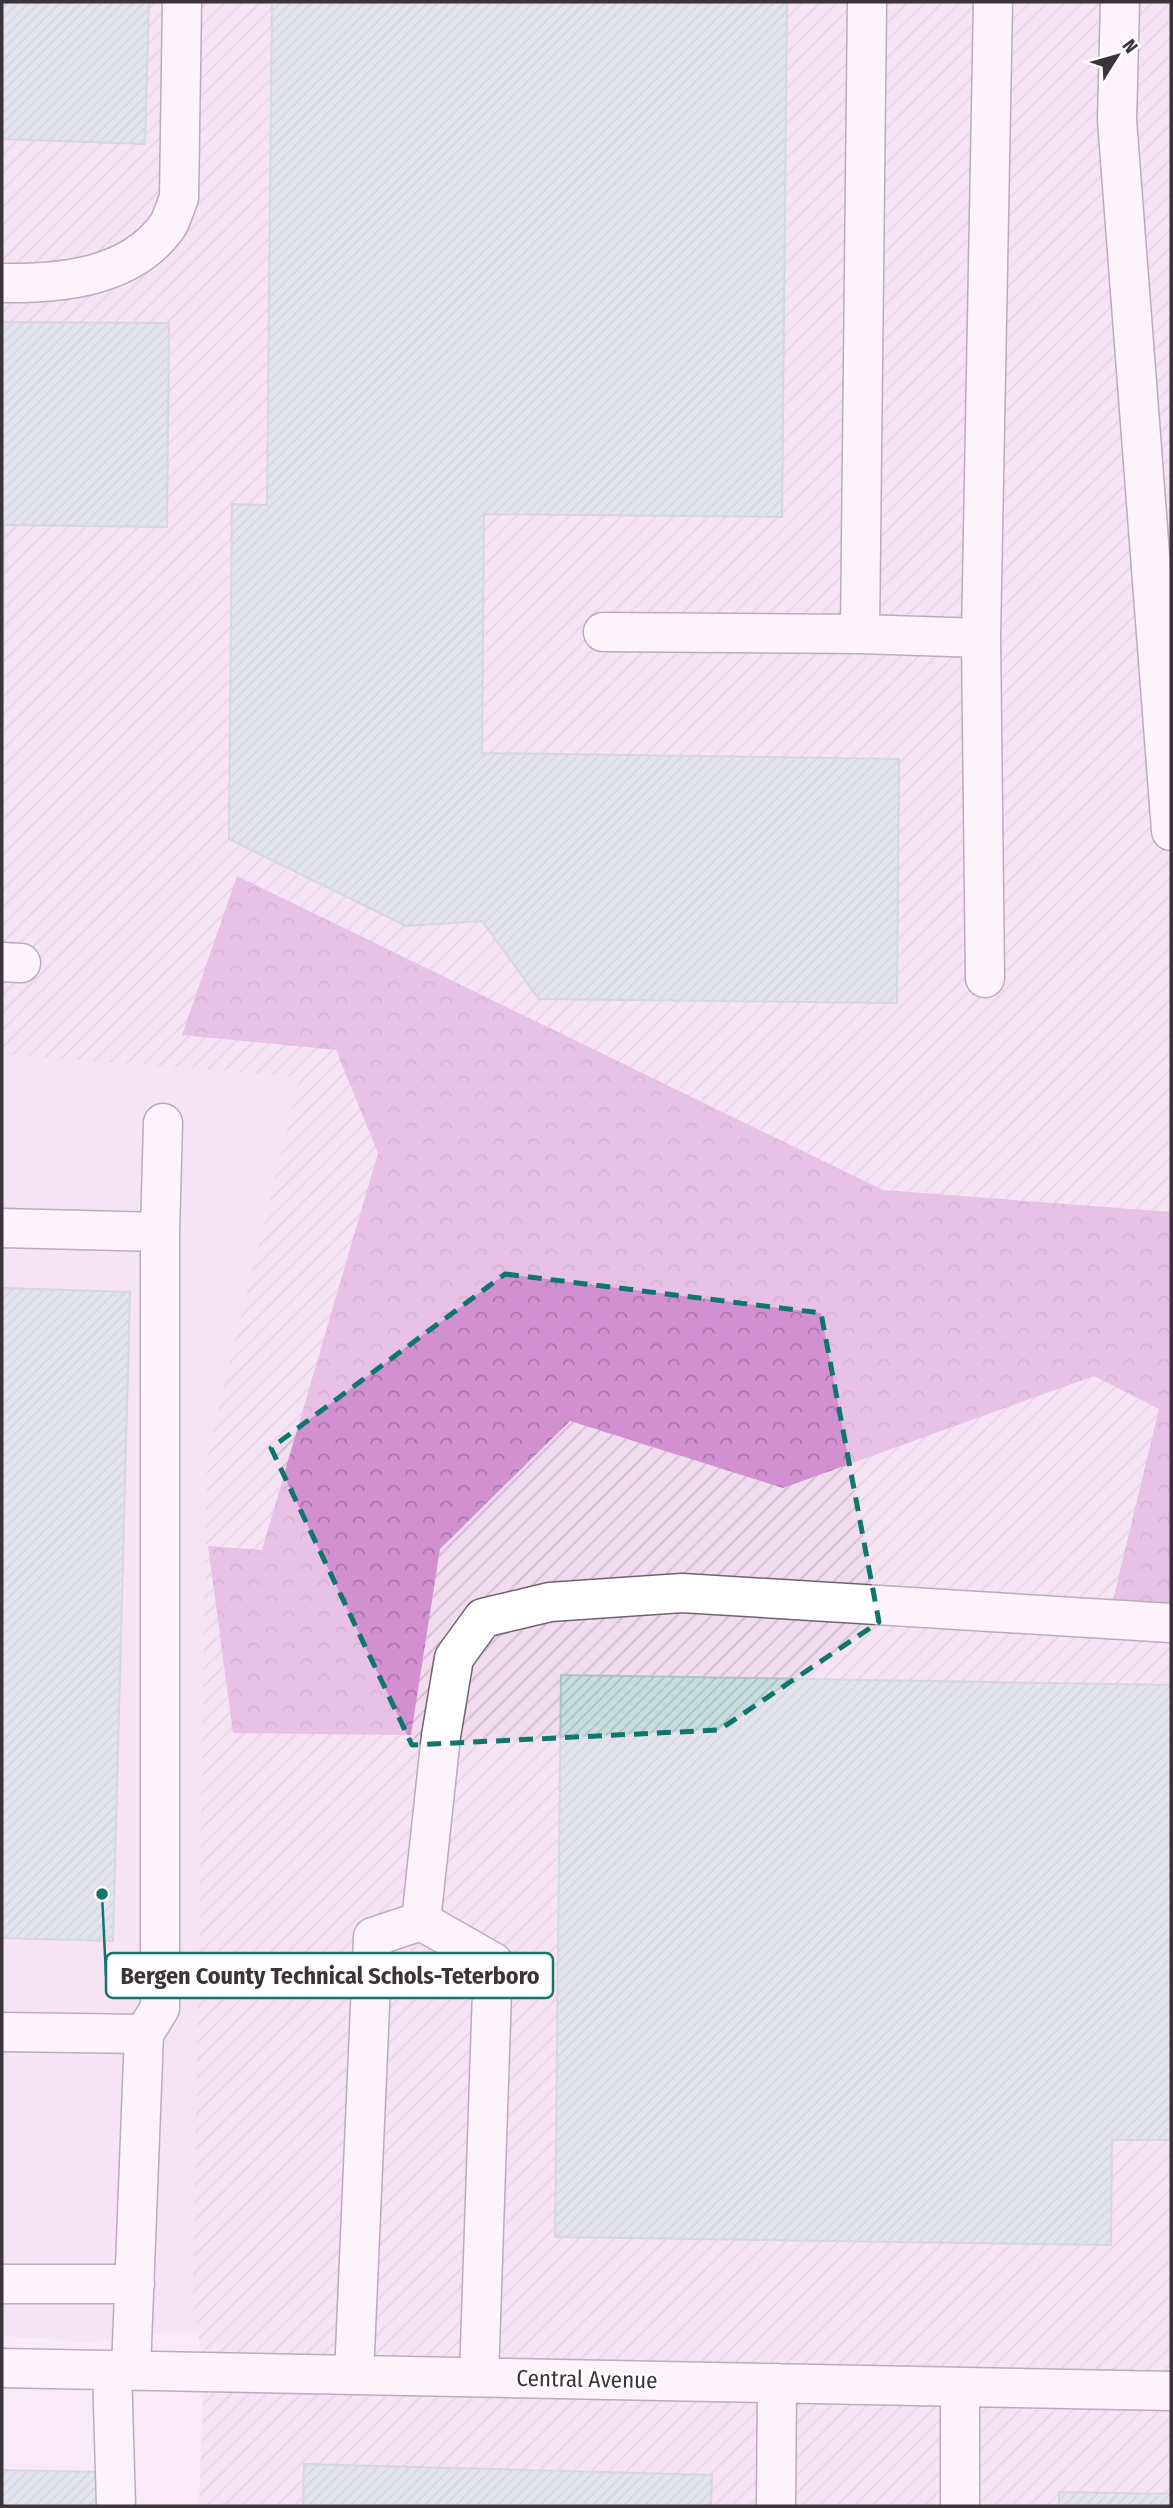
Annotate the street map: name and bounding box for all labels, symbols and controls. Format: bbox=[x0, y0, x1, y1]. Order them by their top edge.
north arrow bbox=[1082, 21, 1152, 91]
text: N bbox=[1118, 35, 1143, 58]
callout: Bergen County Technical Schols-Teterboro bbox=[106, 1953, 553, 1998]
text: Bergen County Technical Schols-Teterboro bbox=[120, 1962, 540, 1990]
street label: Central Avenue bbox=[516, 2364, 658, 2394]

